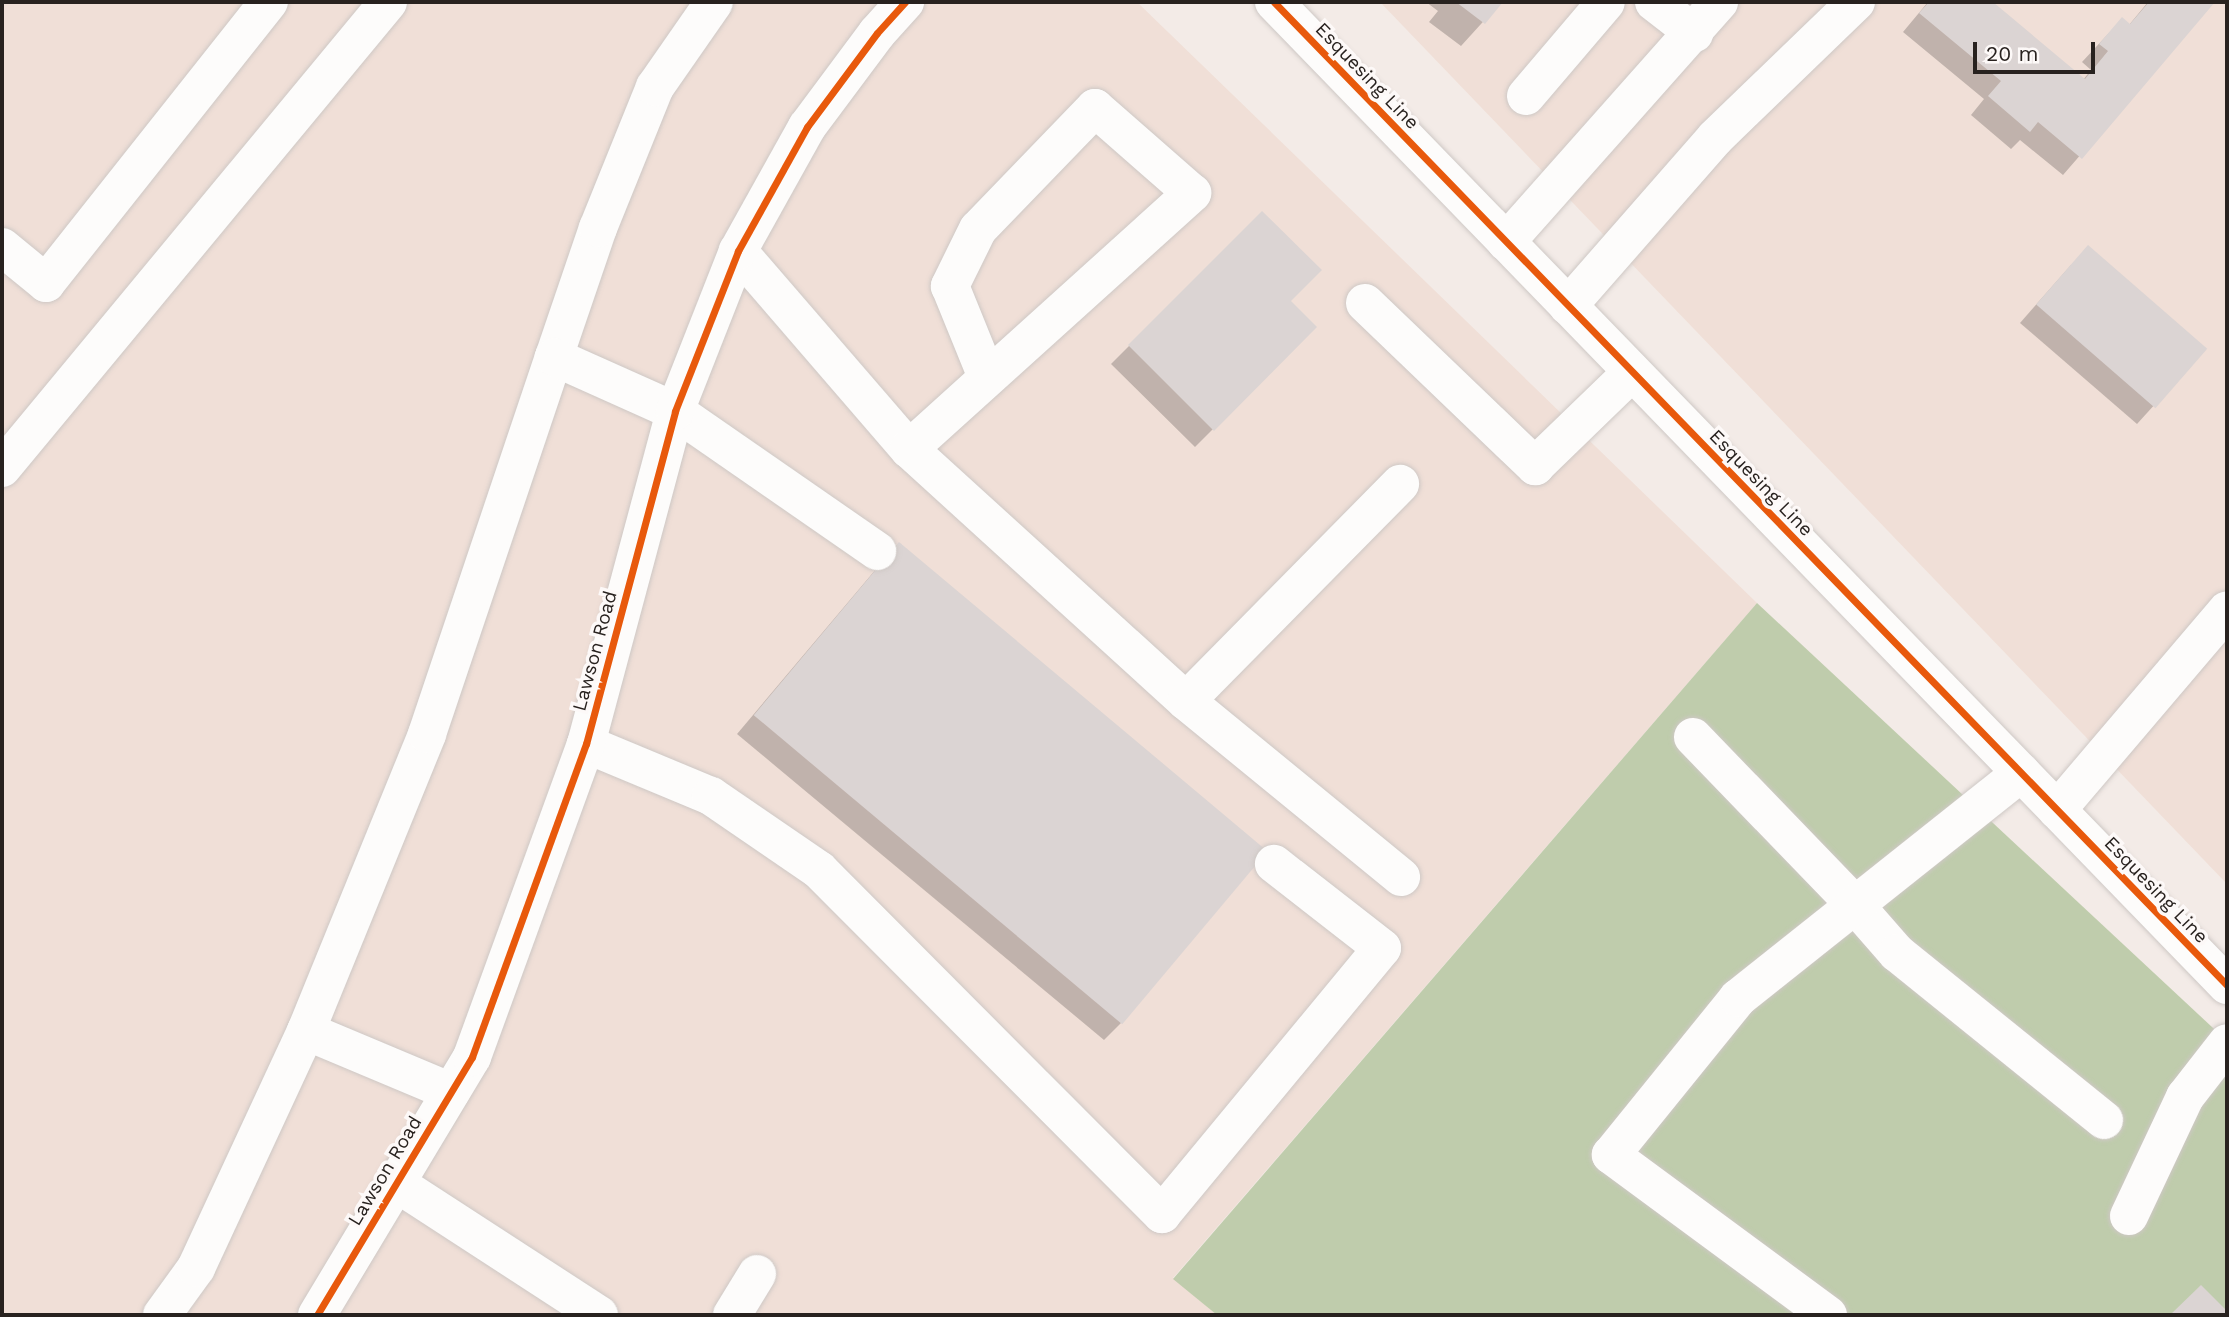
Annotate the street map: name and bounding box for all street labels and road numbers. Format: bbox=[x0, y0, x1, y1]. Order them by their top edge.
street label: Esquesing Line bbox=[1310, 18, 1424, 134]
street label: Esquesing Line bbox=[1704, 425, 1818, 541]
street label: Lawson Road bbox=[568, 588, 622, 714]
street label: Esquesing Line bbox=[2099, 832, 2213, 948]
street label: Lawson Road bbox=[343, 1112, 427, 1230]

